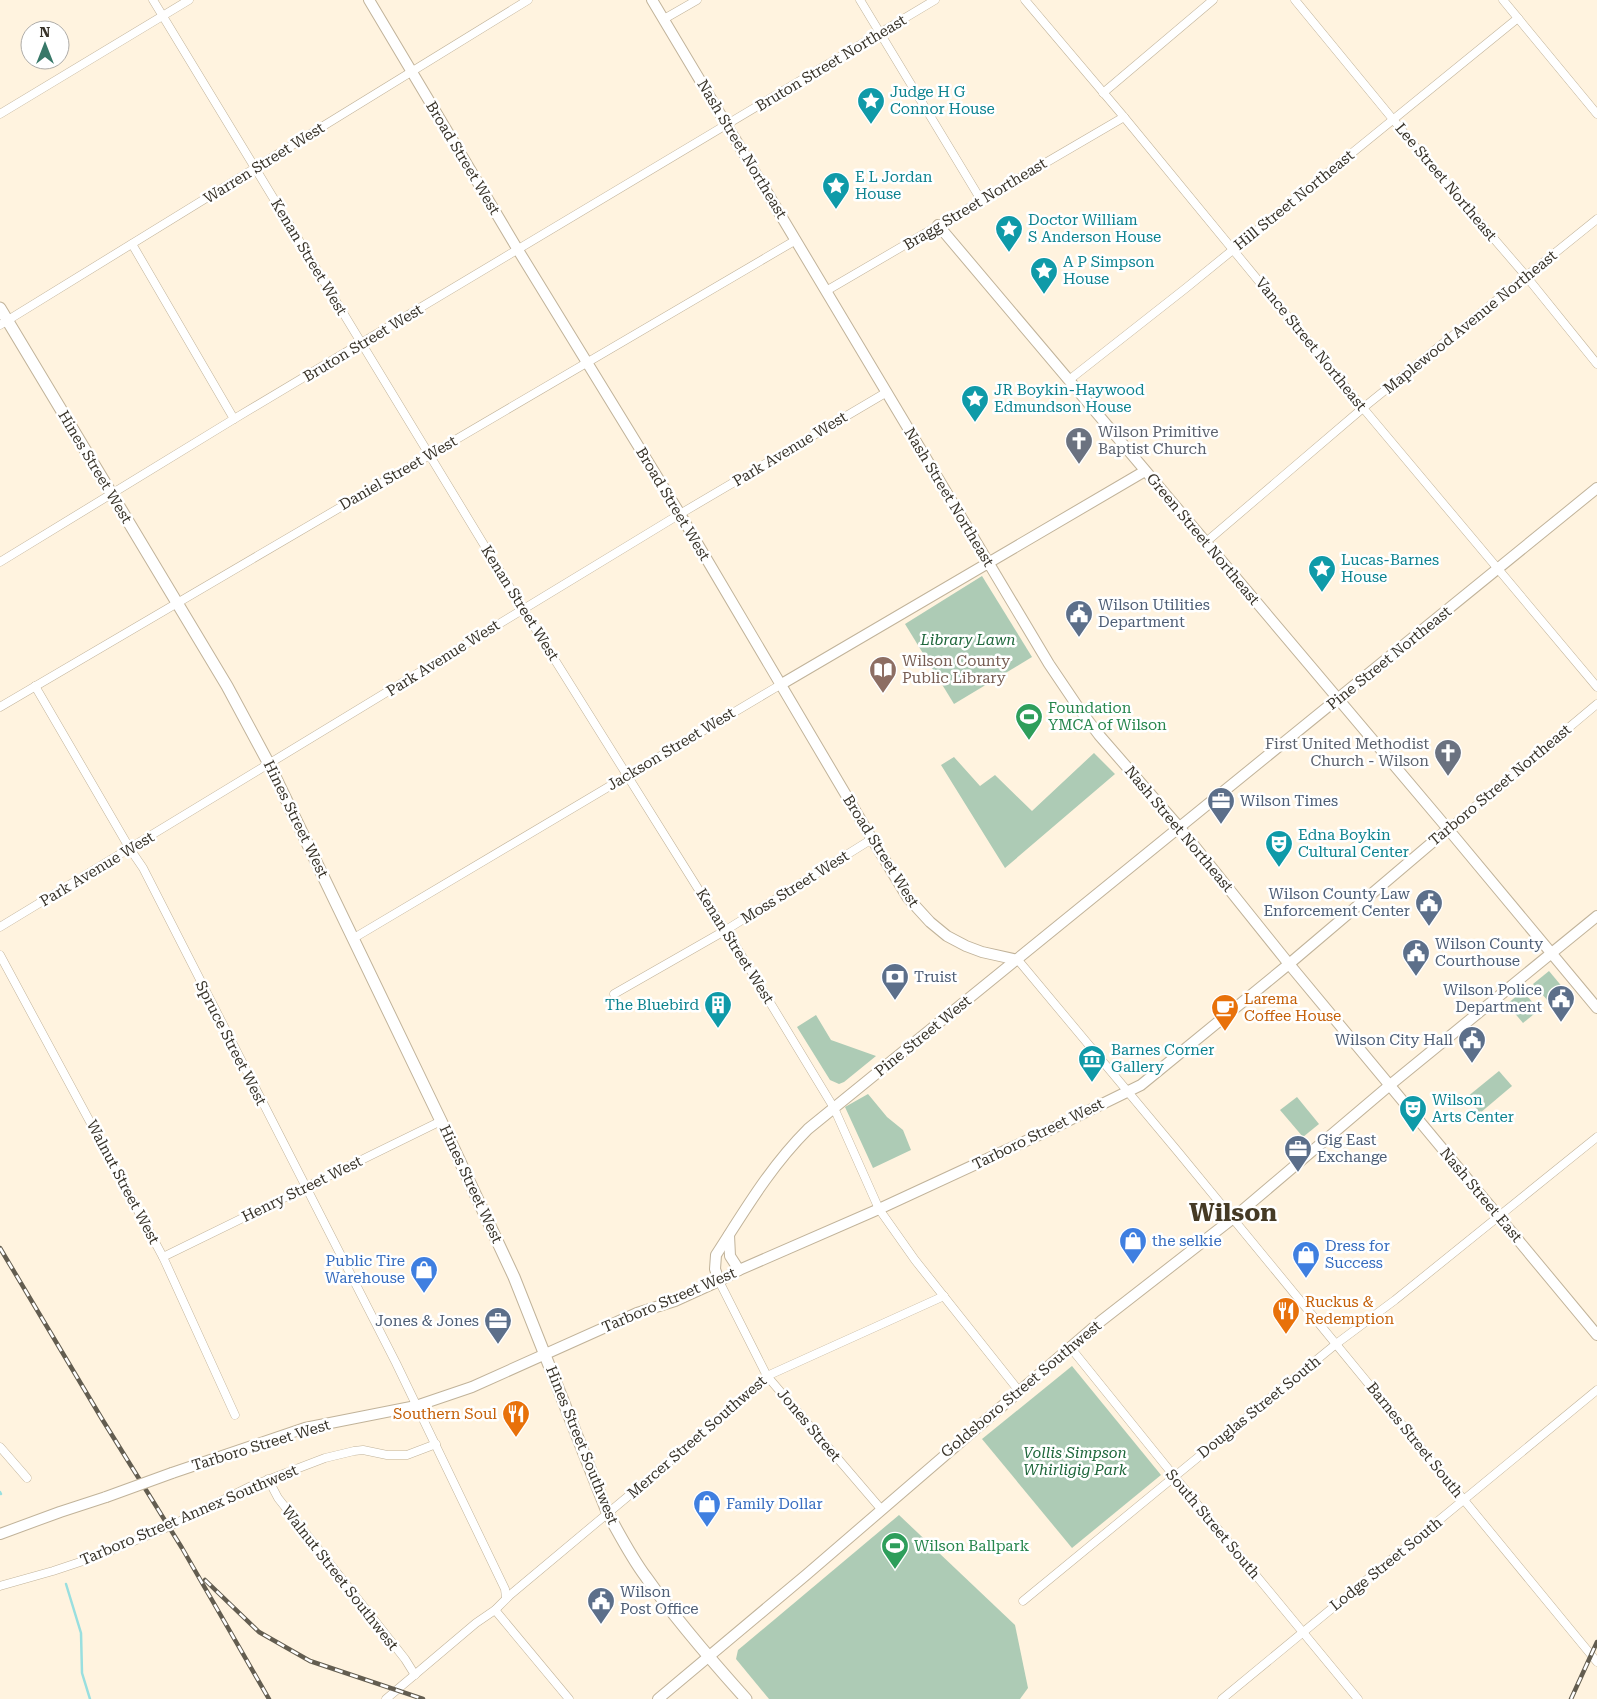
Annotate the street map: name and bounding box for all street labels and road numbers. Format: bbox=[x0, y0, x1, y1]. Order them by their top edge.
street label: Bruton Street Northeast bbox=[753, 11, 910, 115]
street label: Nash Street Northeast bbox=[693, 76, 791, 222]
street label: Broad Street West bbox=[422, 98, 504, 218]
street label: Warren Street West bbox=[200, 118, 328, 207]
street label: Lee Street Northeast bbox=[1391, 119, 1501, 245]
street label: Hill Street Northeast bbox=[1230, 146, 1358, 254]
street label: Bragg Street Northeast bbox=[900, 154, 1050, 254]
street label: Kenan Street West bbox=[267, 196, 351, 319]
street label: Maplewood Avenue Northeast bbox=[1380, 246, 1561, 398]
street label: Vance Street Northeast bbox=[1252, 274, 1371, 415]
street label: Bruton Street West bbox=[300, 300, 426, 386]
street label: Hines Street West bbox=[54, 407, 136, 527]
street label: Park Avenue West bbox=[730, 408, 851, 490]
street label: Nash Street Northeast bbox=[900, 424, 998, 570]
street label: Daniel Street West bbox=[336, 432, 460, 514]
street label: Broad Street West bbox=[632, 444, 714, 564]
street label: Green Street Northeast bbox=[1143, 470, 1264, 609]
street label: Kenan Street West bbox=[477, 542, 563, 664]
street label: Pine Street Northeast bbox=[1323, 602, 1455, 714]
street label: Park Avenue West bbox=[383, 616, 503, 700]
street label: Jackson Street West bbox=[604, 703, 739, 794]
street label: Tarboro Street Northeast bbox=[1425, 720, 1575, 850]
street label: Hines Street West bbox=[260, 757, 332, 881]
street label: Nash Street Northeast bbox=[1121, 762, 1237, 896]
street label: Broad Street West bbox=[839, 792, 923, 911]
street label: Park Avenue West bbox=[37, 828, 158, 910]
street label: Moss Street West bbox=[738, 846, 853, 927]
street label: Kenan Street West bbox=[692, 885, 778, 1007]
street label: Spruce Street West bbox=[192, 978, 270, 1109]
street label: Pine Street West bbox=[871, 991, 975, 1080]
street label: Tarboro Street West bbox=[970, 1094, 1107, 1174]
street label: Walnut Street West bbox=[83, 1117, 164, 1248]
street label: Hines Street West bbox=[436, 1122, 506, 1246]
street label: Nash Street East bbox=[1436, 1144, 1526, 1246]
street label: Henry Street West bbox=[239, 1152, 366, 1226]
street label: Tarboro Street West bbox=[599, 1264, 739, 1336]
street label: Goldsboro Street Southwest bbox=[937, 1316, 1105, 1461]
street label: Douglas Street South bbox=[1194, 1352, 1324, 1462]
street label: Hines Street Southwest bbox=[542, 1363, 622, 1527]
street label: Mercer Street Southwest bbox=[624, 1372, 770, 1502]
street label: Barnes Street South bbox=[1363, 1379, 1467, 1502]
street label: Jones Street bbox=[773, 1385, 845, 1465]
street label: Tarboro Street West bbox=[190, 1415, 333, 1475]
street label: Tarboro Street Annex Southwest bbox=[77, 1461, 301, 1569]
street label: South Street South bbox=[1162, 1466, 1264, 1583]
street label: Walnut Street Southwest bbox=[278, 1502, 402, 1654]
street label: Lodge Street South bbox=[1326, 1513, 1446, 1615]

